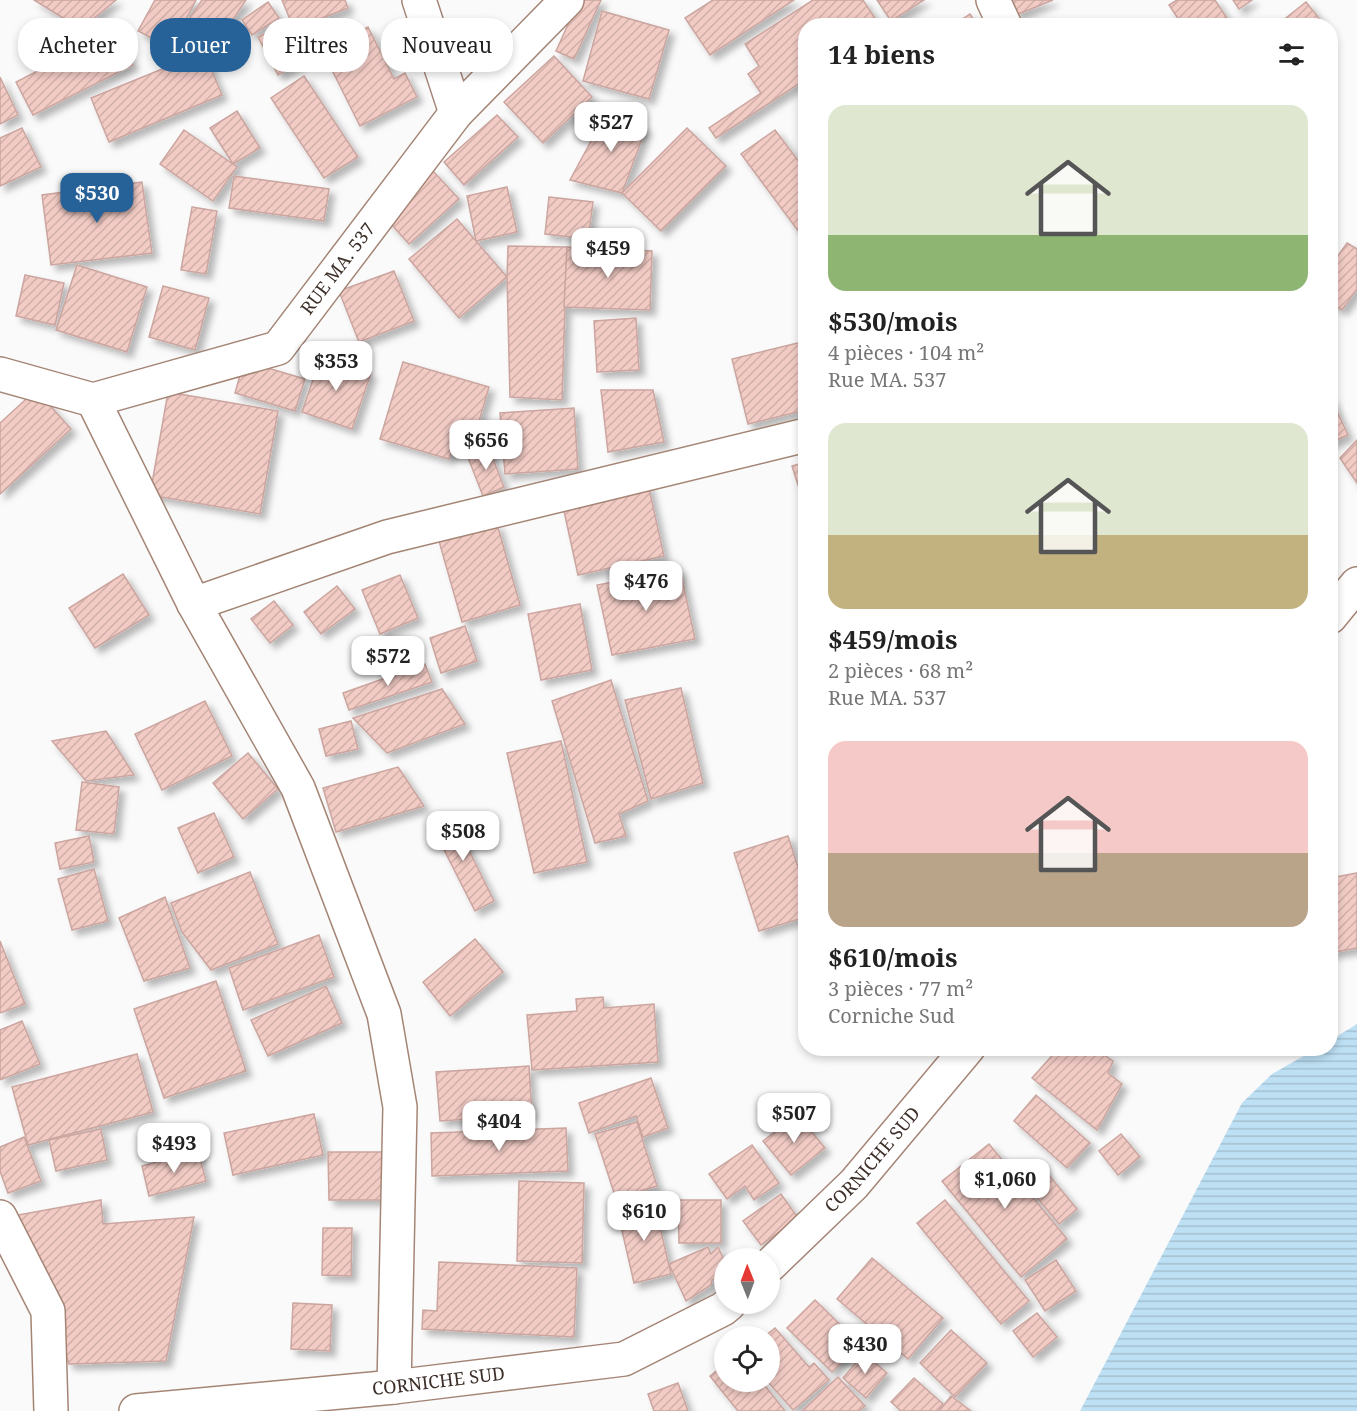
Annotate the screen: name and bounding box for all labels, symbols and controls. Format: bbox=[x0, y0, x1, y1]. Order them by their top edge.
chip: Acheter bbox=[18, 18, 138, 72]
chip: Louer bbox=[150, 18, 251, 72]
chip: Filtres bbox=[263, 18, 369, 72]
chip: Nouveau bbox=[381, 18, 513, 72]
text: 14 biens bbox=[828, 36, 935, 72]
icon: filters bbox=[1275, 38, 1308, 71]
pin: $527 bbox=[575, 102, 647, 153]
text: $527 bbox=[588, 108, 634, 135]
icon: home bbox=[1014, 144, 1122, 252]
pin: $530 bbox=[61, 173, 133, 224]
text: $530 bbox=[74, 179, 120, 206]
street label: RUE MA. 537 bbox=[295, 217, 380, 319]
pin: $459 bbox=[572, 228, 644, 279]
text: $459 bbox=[585, 234, 631, 261]
text: $530/mois bbox=[828, 303, 958, 339]
text: 4 pièces · 104 m² bbox=[828, 339, 984, 366]
pin: $353 bbox=[300, 341, 372, 392]
text: $353 bbox=[313, 347, 359, 374]
text: Rue MA. 537 bbox=[828, 366, 946, 393]
pin: $656 bbox=[450, 420, 522, 471]
text: $656 bbox=[463, 426, 509, 453]
icon: home bbox=[1014, 462, 1122, 570]
pin: $476 bbox=[610, 561, 682, 612]
text: $476 bbox=[623, 567, 669, 594]
text: $459/mois bbox=[828, 621, 958, 657]
pin: $572 bbox=[352, 636, 424, 687]
text: $572 bbox=[365, 642, 411, 669]
text: 2 pièces · 68 m² bbox=[828, 657, 973, 684]
text: Rue MA. 537 bbox=[828, 684, 946, 711]
icon: home bbox=[1014, 780, 1122, 888]
pin: $508 bbox=[427, 811, 499, 862]
text: $508 bbox=[440, 817, 486, 844]
text: $610/mois bbox=[828, 939, 958, 975]
text: 3 pièces · 77 m² bbox=[828, 975, 973, 1002]
text: Corniche Sud bbox=[828, 1002, 955, 1029]
pin: $507 bbox=[758, 1093, 830, 1144]
text: $507 bbox=[771, 1099, 817, 1126]
pin: $404 bbox=[463, 1101, 535, 1152]
street label: CORNICHE SUD bbox=[819, 1101, 925, 1217]
text: $404 bbox=[476, 1107, 522, 1134]
pin: $493 bbox=[138, 1123, 210, 1174]
text: $493 bbox=[151, 1129, 197, 1156]
pin: $1,060 bbox=[956, 1159, 1054, 1210]
text: $1,060 bbox=[974, 1165, 1036, 1192]
pin: $610 bbox=[608, 1191, 680, 1242]
text: $610 bbox=[621, 1197, 667, 1224]
north arrow bbox=[714, 1248, 780, 1314]
map controls bbox=[714, 1248, 780, 1392]
pin: $430 bbox=[829, 1324, 901, 1375]
button: locate bbox=[714, 1326, 780, 1392]
text: $430 bbox=[842, 1330, 888, 1357]
street label: CORNICHE SUD bbox=[371, 1361, 506, 1400]

